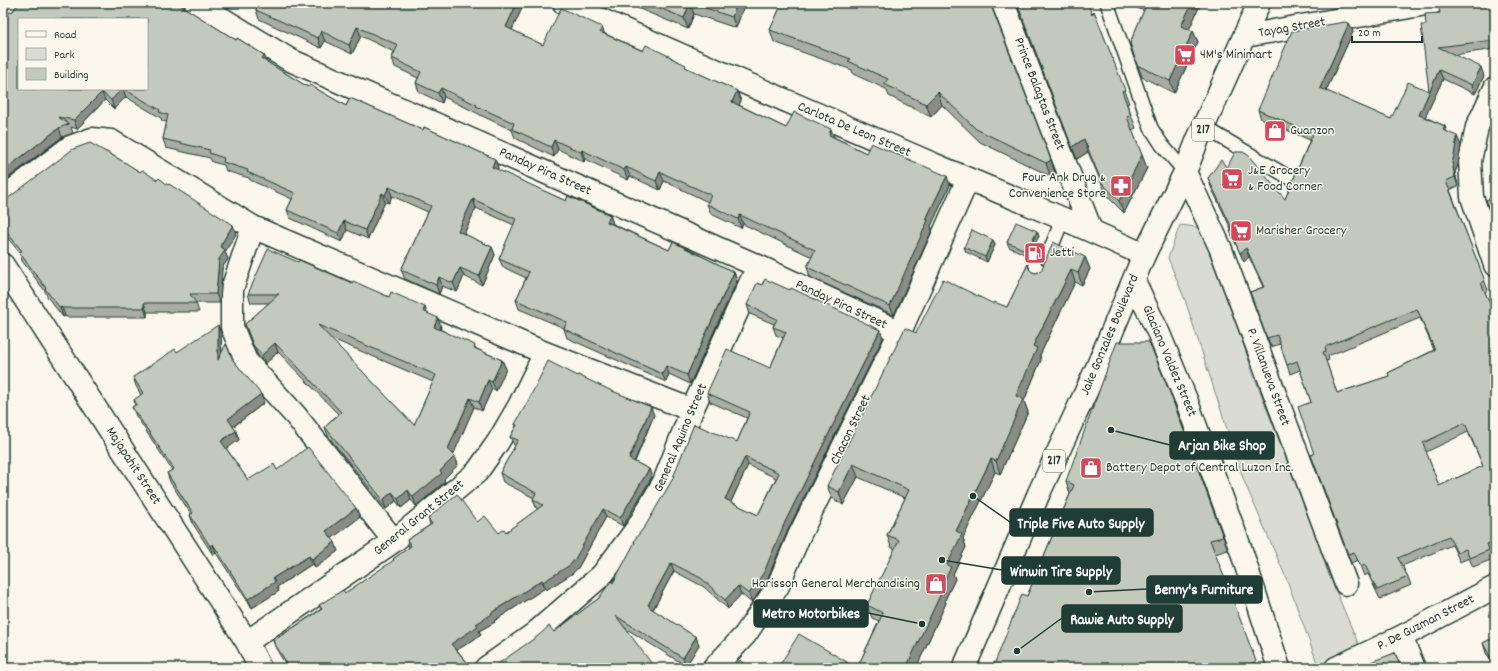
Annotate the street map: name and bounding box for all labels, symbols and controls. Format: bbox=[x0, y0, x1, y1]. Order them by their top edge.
street label: Tayag Street bbox=[1257, 12, 1327, 44]
legend bbox=[18, 18, 148, 90]
scale bar bbox=[1352, 18, 1422, 44]
text: 20 m bbox=[1358, 25, 1381, 42]
text: Road bbox=[54, 27, 76, 44]
street label: Prince Balagtas Street bbox=[1008, 35, 1070, 153]
supermarket icon: 4M's Minimart bbox=[1172, 42, 1198, 68]
place label: 4M's Minimart bbox=[1200, 45, 1272, 65]
text: Park bbox=[54, 47, 75, 64]
text: Building bbox=[54, 67, 89, 84]
street label: Carlota De Leon Street bbox=[794, 97, 914, 163]
shop icon: Guanzon bbox=[1262, 118, 1288, 144]
road number: 217 bbox=[1192, 119, 1214, 141]
place label: Guanzon bbox=[1290, 121, 1334, 141]
street label: Panday Pira Street bbox=[496, 143, 594, 201]
place label: J&E Grocery & Food Corner bbox=[1248, 161, 1323, 197]
supermarket icon: J&E Grocery & Food Corner bbox=[1219, 166, 1245, 192]
place label: Four Ank Drug & Convenience Store bbox=[1009, 168, 1106, 204]
pharmacy icon: Four Ank Drug & Convenience Store bbox=[1108, 173, 1134, 199]
supermarket icon: Marisher Grocery bbox=[1228, 218, 1254, 244]
place label: Marisher Grocery bbox=[1256, 221, 1347, 241]
fuel station icon: Jetti bbox=[1022, 240, 1048, 266]
place label: Jetti bbox=[1050, 243, 1075, 263]
street label: Jake Gonzales Boulevard bbox=[1075, 271, 1145, 399]
street label: Panday Pira Street bbox=[792, 275, 890, 335]
street label: Glaciano Valdez Street bbox=[1136, 302, 1202, 420]
street label: P. Villanueva Street bbox=[1241, 325, 1295, 429]
street label: General Aquino Street bbox=[649, 380, 713, 496]
street label: Chacon Street bbox=[825, 392, 877, 468]
street label: Majapahit Street bbox=[100, 423, 166, 509]
callout: Arjan Bike Shop bbox=[1170, 432, 1274, 459]
text: Arjan Bike Shop bbox=[1178, 436, 1266, 458]
road number: 217 bbox=[1043, 450, 1065, 472]
shop icon: Battery Depot of Central Luzon Inc. bbox=[1078, 455, 1104, 481]
place label: Battery Depot of Central Luzon Inc. bbox=[1106, 458, 1293, 478]
street label: General Grant Street bbox=[369, 475, 469, 561]
callout: Triple Five Auto Supply bbox=[1010, 509, 1153, 536]
text: Triple Five Auto Supply bbox=[1017, 514, 1146, 536]
callout: Winwin Tire Supply bbox=[1002, 557, 1120, 584]
text: Winwin Tire Supply bbox=[1010, 562, 1113, 584]
shop icon: Harisson General Merchandising bbox=[923, 571, 949, 597]
place label: Harisson General Merchandising bbox=[752, 574, 920, 594]
callout: Benny's Furniture bbox=[1147, 576, 1262, 603]
text: Benny's Furniture bbox=[1155, 580, 1254, 602]
street label: P. De Guzman Street bbox=[1374, 590, 1478, 656]
callout: Metro Motorbikes bbox=[754, 600, 868, 627]
text: Metro Motorbikes bbox=[762, 604, 860, 626]
callout: Rawie Auto Supply bbox=[1062, 605, 1182, 632]
text: Rawie Auto Supply bbox=[1070, 610, 1175, 632]

